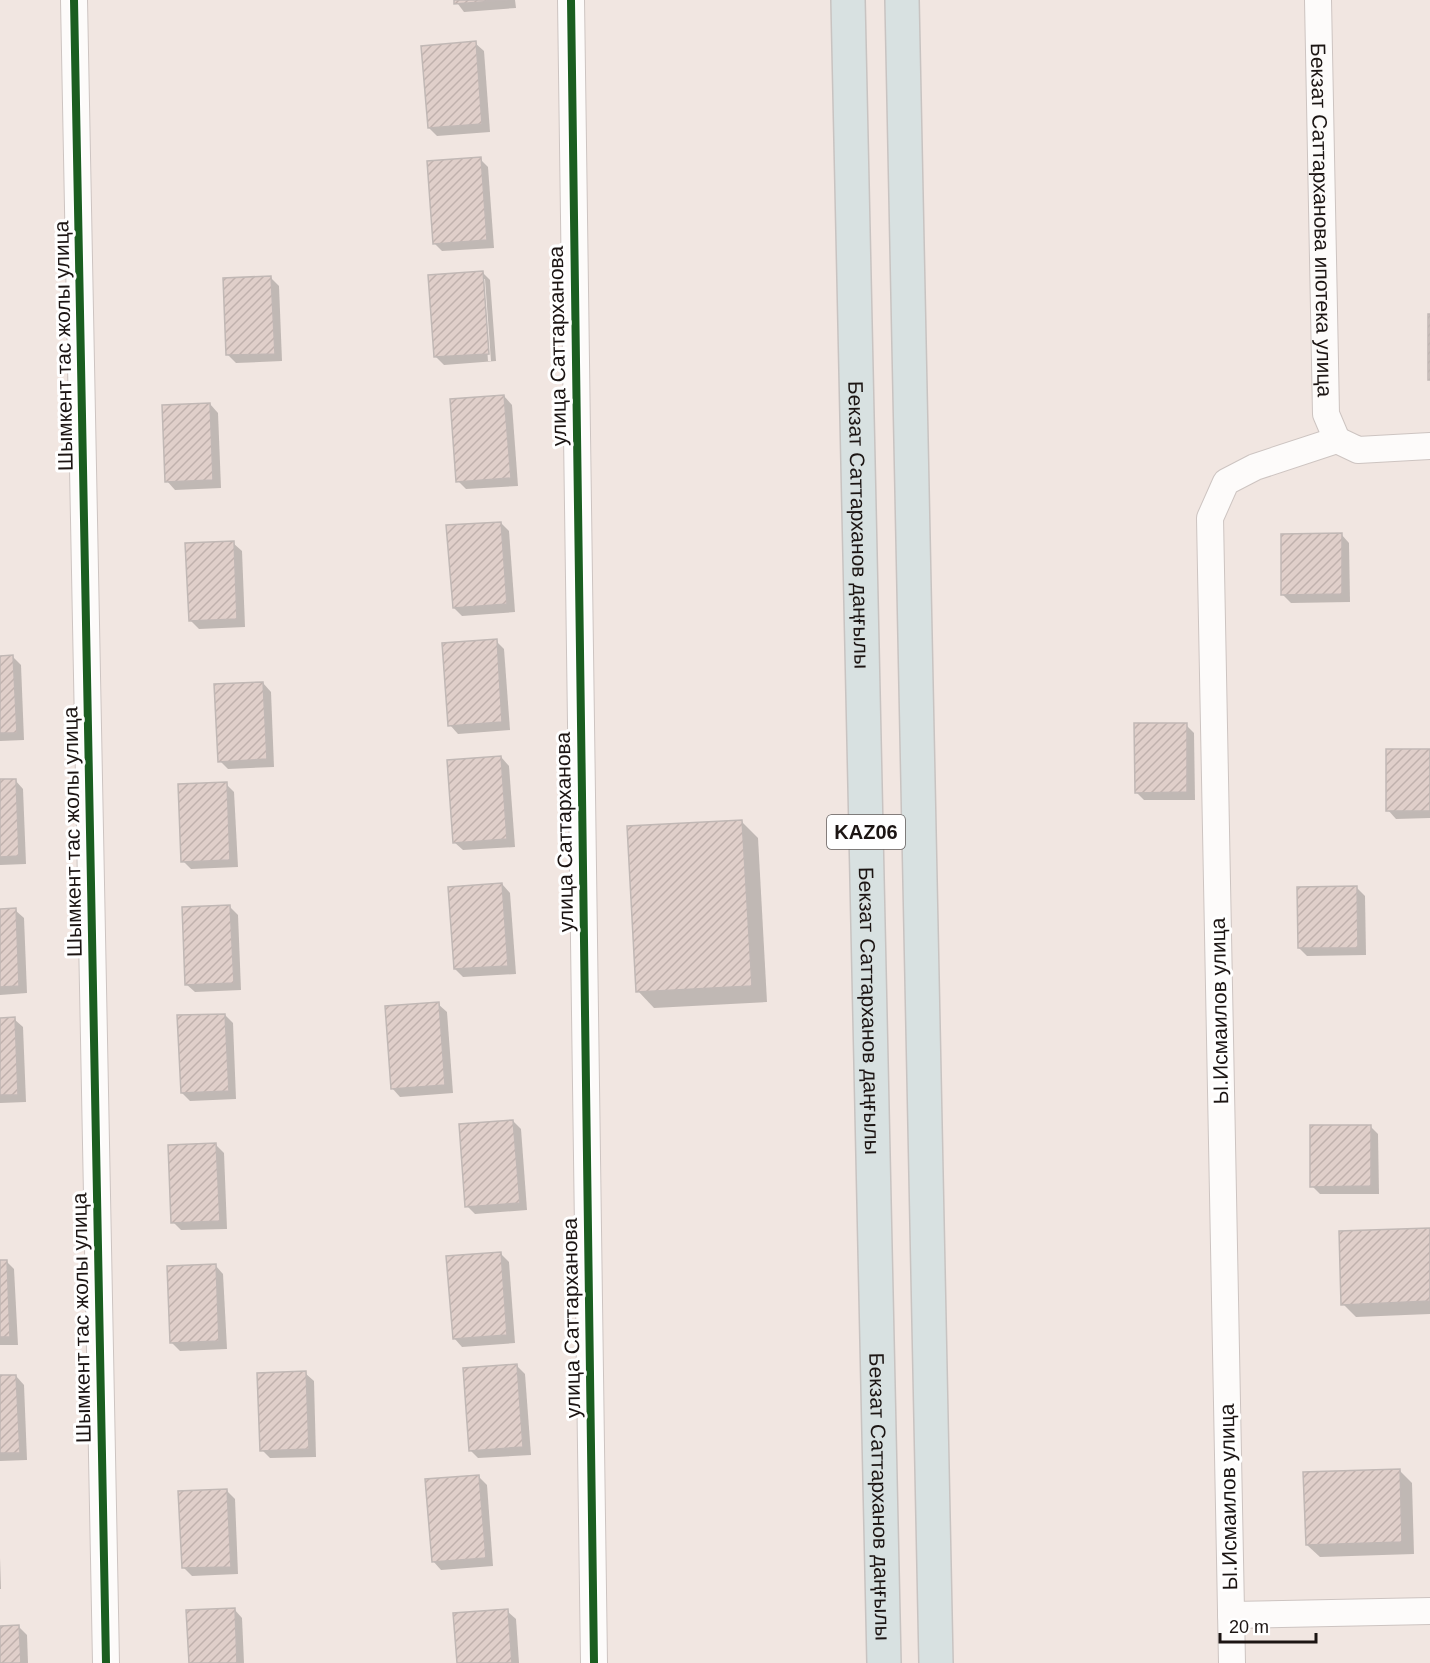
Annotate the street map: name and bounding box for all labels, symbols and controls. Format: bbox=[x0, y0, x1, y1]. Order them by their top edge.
street label: Бекзат Саттарханова ипотека улица bbox=[1307, 43, 1337, 397]
street label: Шымкент тас жолы улица bbox=[49, 220, 77, 471]
street label: улица Саттарханова bbox=[544, 245, 570, 446]
street label: Бекзат Саттарханов даңғылы bbox=[845, 381, 874, 669]
street label: Шымкент тас жолы улица bbox=[58, 706, 86, 957]
street label: улица Саттарханова bbox=[551, 731, 577, 932]
road number: KАZ06 bbox=[827, 815, 905, 849]
street label: Бекзат Саттарханов даңғылы bbox=[855, 867, 884, 1155]
street label: Ы.Исмаилов улица bbox=[1206, 917, 1232, 1105]
street label: Шымкент тас жолы улица bbox=[67, 1192, 95, 1443]
street label: улица Саттарханова bbox=[558, 1217, 584, 1418]
street label: Бекзат Саттарханов даңғылы bbox=[866, 1352, 895, 1641]
street label: Ы.Исмаилов улица bbox=[1215, 1403, 1241, 1591]
scale bar bbox=[1220, 1606, 1316, 1644]
text: 20 m bbox=[1229, 1617, 1269, 1637]

